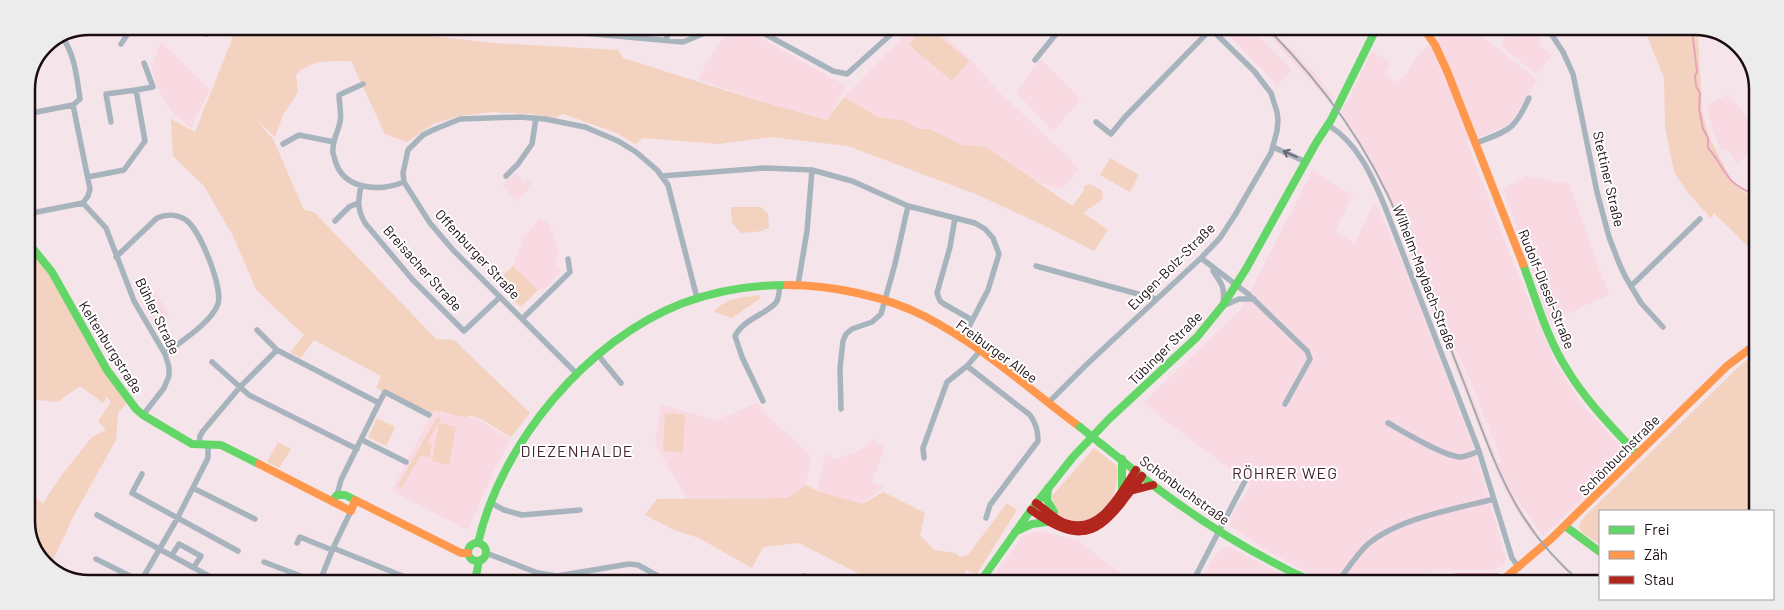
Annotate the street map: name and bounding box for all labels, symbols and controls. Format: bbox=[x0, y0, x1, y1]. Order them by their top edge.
street label: Stettiner Straße bbox=[1590, 129, 1628, 229]
one-way arrow bbox=[1283, 149, 1298, 159]
street label: Wilhelm-Maybach-Straße bbox=[1390, 202, 1460, 352]
street label: Offenburger Straße bbox=[432, 206, 524, 302]
street label: Eugen-Bolz-Straße bbox=[1124, 219, 1218, 313]
street label: Breisacher Straße bbox=[380, 222, 466, 314]
street label: Rudolf-Diesel-Straße bbox=[1515, 227, 1579, 351]
street label: Bühler Straße bbox=[132, 275, 184, 357]
street label: Keltenburgstraße bbox=[76, 298, 146, 396]
street label: Tübinger Straße bbox=[1125, 308, 1205, 388]
street label: Freiburger Allee bbox=[953, 316, 1041, 386]
street label: Schönbuchstraße bbox=[1575, 411, 1663, 499]
district label: DIEZENHALDE bbox=[521, 441, 633, 460]
street label: Schönbuchstraße bbox=[1137, 452, 1233, 528]
district label: RÖHRER WEG bbox=[1232, 463, 1338, 482]
legend bbox=[1599, 510, 1774, 600]
text: Frei bbox=[1644, 520, 1670, 538]
text: Zäh bbox=[1644, 545, 1668, 563]
text: Stau bbox=[1644, 570, 1674, 588]

